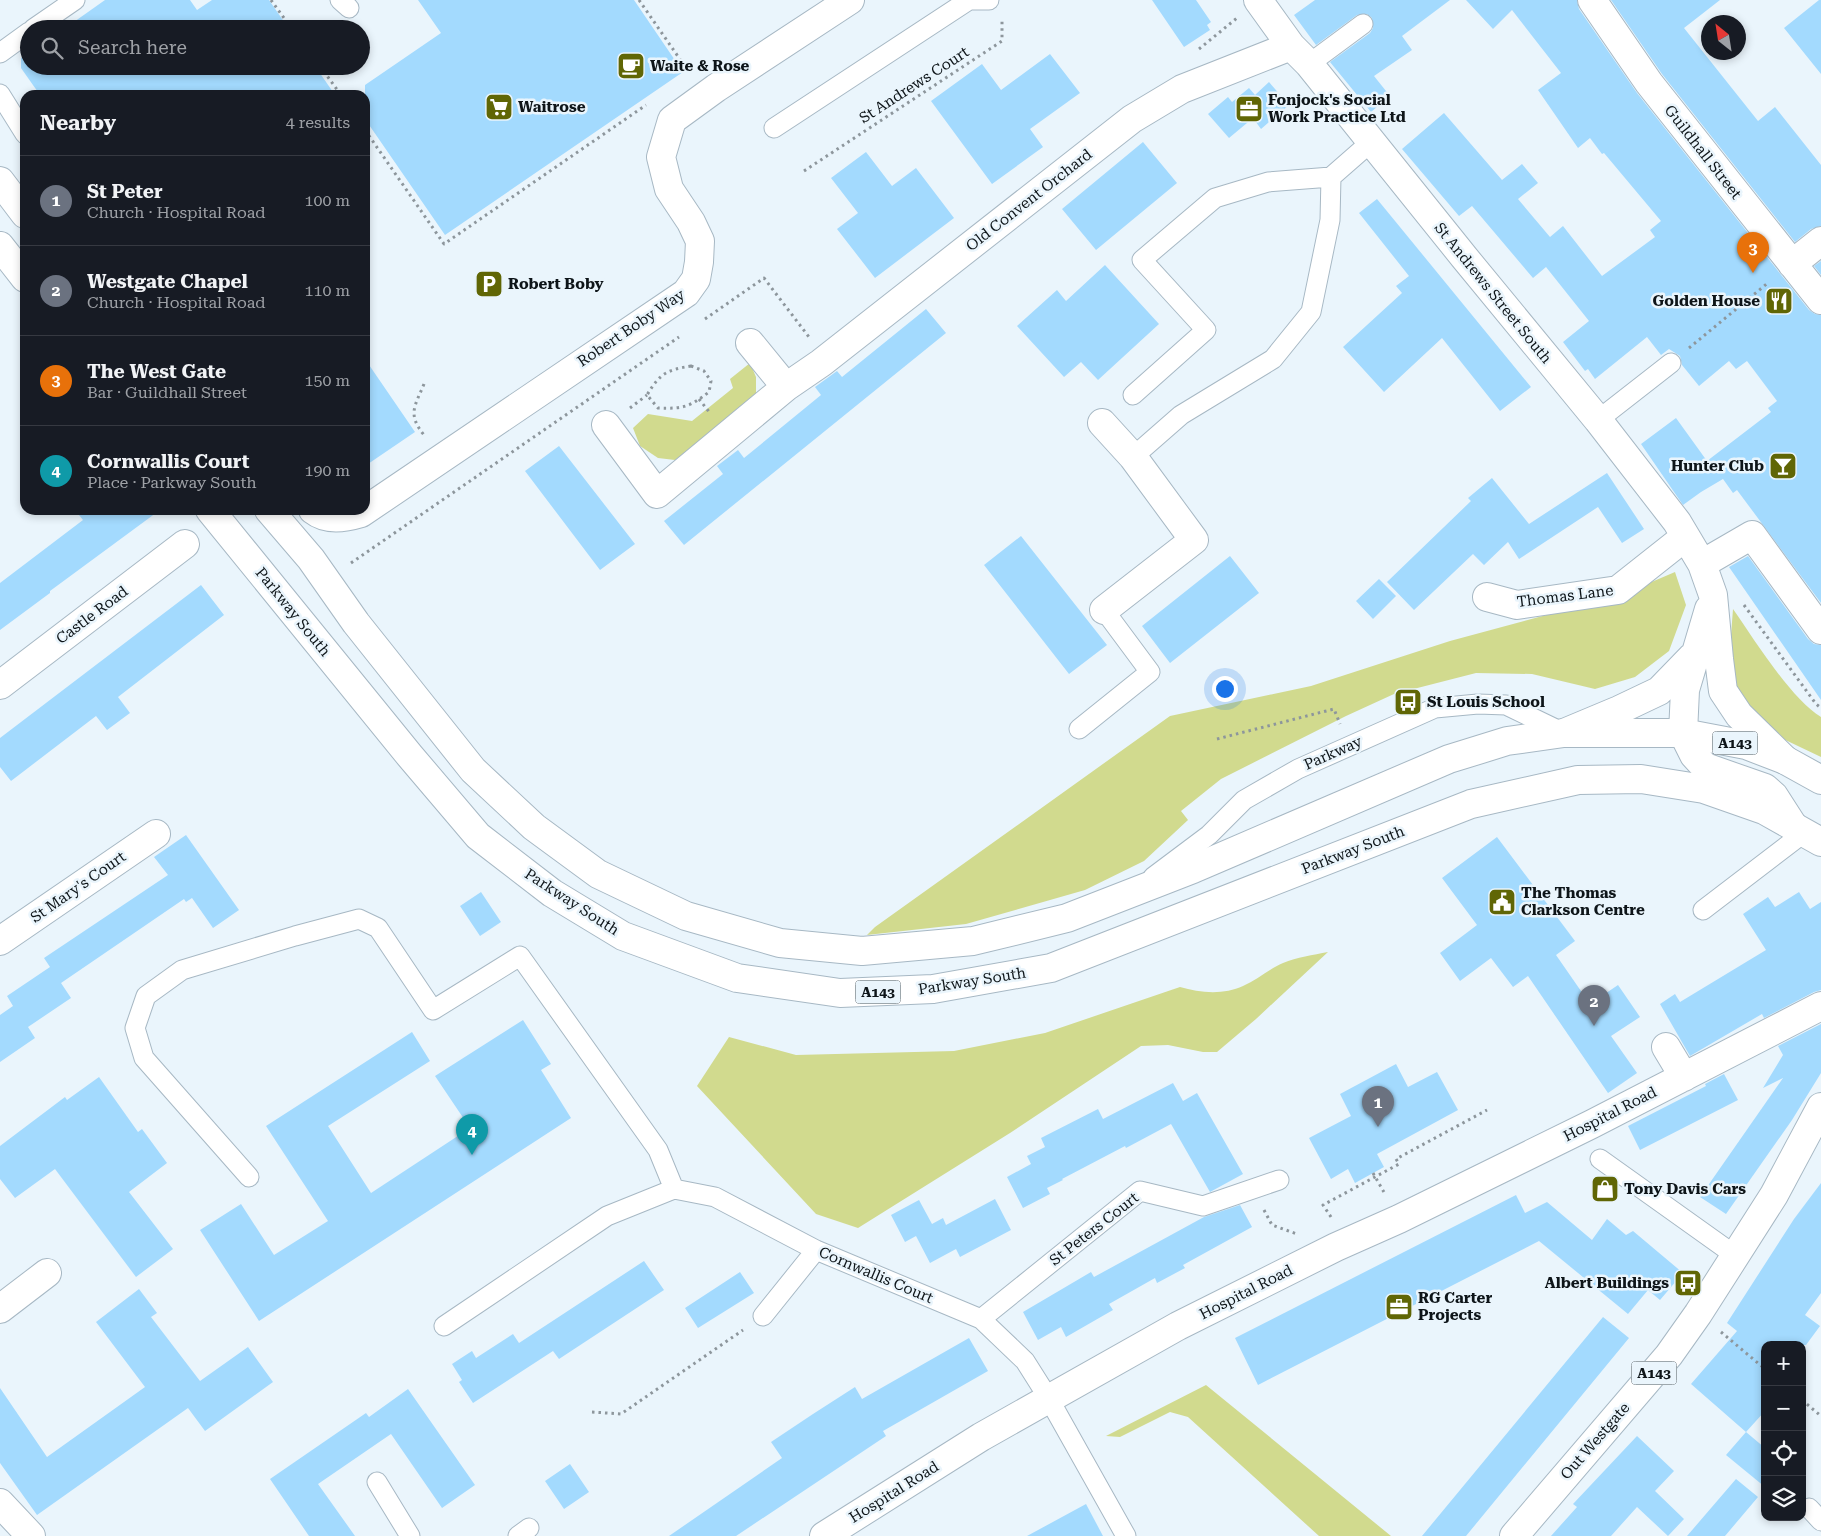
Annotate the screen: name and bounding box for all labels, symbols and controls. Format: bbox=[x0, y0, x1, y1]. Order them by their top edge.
north arrow bbox=[1701, 15, 1746, 60]
search box bbox=[20, 20, 370, 75]
icon: search bbox=[38, 34, 66, 62]
text: Search here bbox=[78, 36, 187, 59]
street label: St Andrews Court bbox=[856, 43, 973, 127]
cafe icon: Waite & Rose bbox=[616, 51, 646, 81]
place label: Waite & Rose bbox=[650, 57, 750, 75]
place label: Fonjock's Social Work Practice Ltd bbox=[1268, 91, 1406, 126]
supermarket icon: Waitrose bbox=[484, 92, 514, 122]
office icon: Fonjock's Social Work Practice Ltd bbox=[1234, 94, 1264, 124]
place label: Waitrose bbox=[518, 98, 586, 116]
street label: Guildhall Street bbox=[1661, 101, 1746, 203]
text: Nearby bbox=[40, 111, 116, 135]
text: 4 results bbox=[286, 113, 350, 132]
street label: Old Convent Orchard bbox=[962, 145, 1096, 255]
text: St Peter bbox=[87, 180, 163, 203]
text: 1 bbox=[52, 191, 60, 210]
text: 100 m bbox=[304, 191, 350, 210]
text: Church · Hospital Road bbox=[87, 203, 265, 222]
street label: St Andrews Street South bbox=[1431, 219, 1556, 367]
pin: 3 bbox=[1737, 232, 1769, 273]
parking icon: Robert Boby bbox=[474, 269, 504, 299]
text: Westgate Chapel bbox=[87, 270, 248, 293]
place label: Robert Boby bbox=[508, 275, 604, 293]
text: 2 bbox=[52, 281, 60, 300]
text: 110 m bbox=[304, 281, 350, 300]
street label: Robert Boby Way bbox=[574, 285, 688, 371]
restaurant icon: Golden House bbox=[1764, 286, 1794, 316]
place label: Golden House bbox=[1653, 292, 1760, 310]
text: Church · Hospital Road bbox=[87, 293, 265, 312]
text: The West Gate bbox=[87, 360, 226, 383]
text: 3 bbox=[52, 371, 60, 390]
text: 150 m bbox=[304, 371, 350, 390]
text: Bar · Guildhall Street bbox=[87, 383, 247, 402]
text: Cornwallis Court bbox=[87, 450, 249, 473]
bar icon: Hunter Club bbox=[1768, 451, 1798, 481]
place label: Hunter Club bbox=[1671, 457, 1764, 475]
text: 4 bbox=[52, 461, 60, 480]
text: 190 m bbox=[304, 461, 350, 480]
text: Place · Parkway South bbox=[87, 473, 257, 492]
street label: Parkway South bbox=[252, 564, 334, 660]
street label: Thomas Lane bbox=[1516, 581, 1614, 611]
street label: Castle Road bbox=[53, 582, 132, 648]
your location bbox=[1212, 676, 1238, 702]
bus stop icon: St Louis School bbox=[1393, 687, 1423, 717]
place label: St Louis School bbox=[1427, 693, 1545, 711]
road number: A143 bbox=[1712, 731, 1758, 754]
street label: Parkway bbox=[1301, 732, 1365, 774]
street label: Parkway South bbox=[1299, 822, 1407, 878]
street label: St Mary's Court bbox=[27, 847, 129, 927]
street label: Parkway South bbox=[521, 865, 623, 939]
place label: The Thomas Clarkson Centre bbox=[1521, 884, 1645, 919]
public building icon: The Thomas Clarkson Centre bbox=[1487, 887, 1517, 917]
street label: Parkway South bbox=[917, 964, 1027, 998]
road number: A143 bbox=[856, 980, 900, 1004]
pin: 2 bbox=[1578, 985, 1610, 1026]
street label: Hospital Road bbox=[1560, 1083, 1660, 1145]
pin: 1 bbox=[1362, 1086, 1394, 1127]
pin: 4 bbox=[456, 1114, 488, 1155]
shop icon: Tony Davis Cars bbox=[1590, 1174, 1620, 1204]
place label: Tony Davis Cars bbox=[1624, 1180, 1746, 1198]
street label: St Peters Court bbox=[1046, 1188, 1143, 1269]
street label: Cornwallis Court bbox=[816, 1243, 936, 1307]
street label: Hospital Road bbox=[1196, 1261, 1296, 1323]
bus stop icon: Albert Buildings bbox=[1673, 1268, 1703, 1298]
place label: Albert Buildings bbox=[1545, 1274, 1669, 1292]
place label: RG Carter Projects bbox=[1418, 1289, 1492, 1324]
office icon: RG Carter Projects bbox=[1384, 1292, 1414, 1322]
map controls bbox=[1761, 1341, 1806, 1521]
button: + bbox=[1761, 1341, 1806, 1386]
road number: A143 bbox=[1632, 1362, 1676, 1385]
button: − bbox=[1761, 1386, 1806, 1431]
street label: Out Westgate bbox=[1557, 1399, 1633, 1483]
button: locate bbox=[1761, 1431, 1806, 1476]
street label: Hospital Road bbox=[846, 1457, 942, 1527]
button: layers bbox=[1761, 1476, 1806, 1521]

